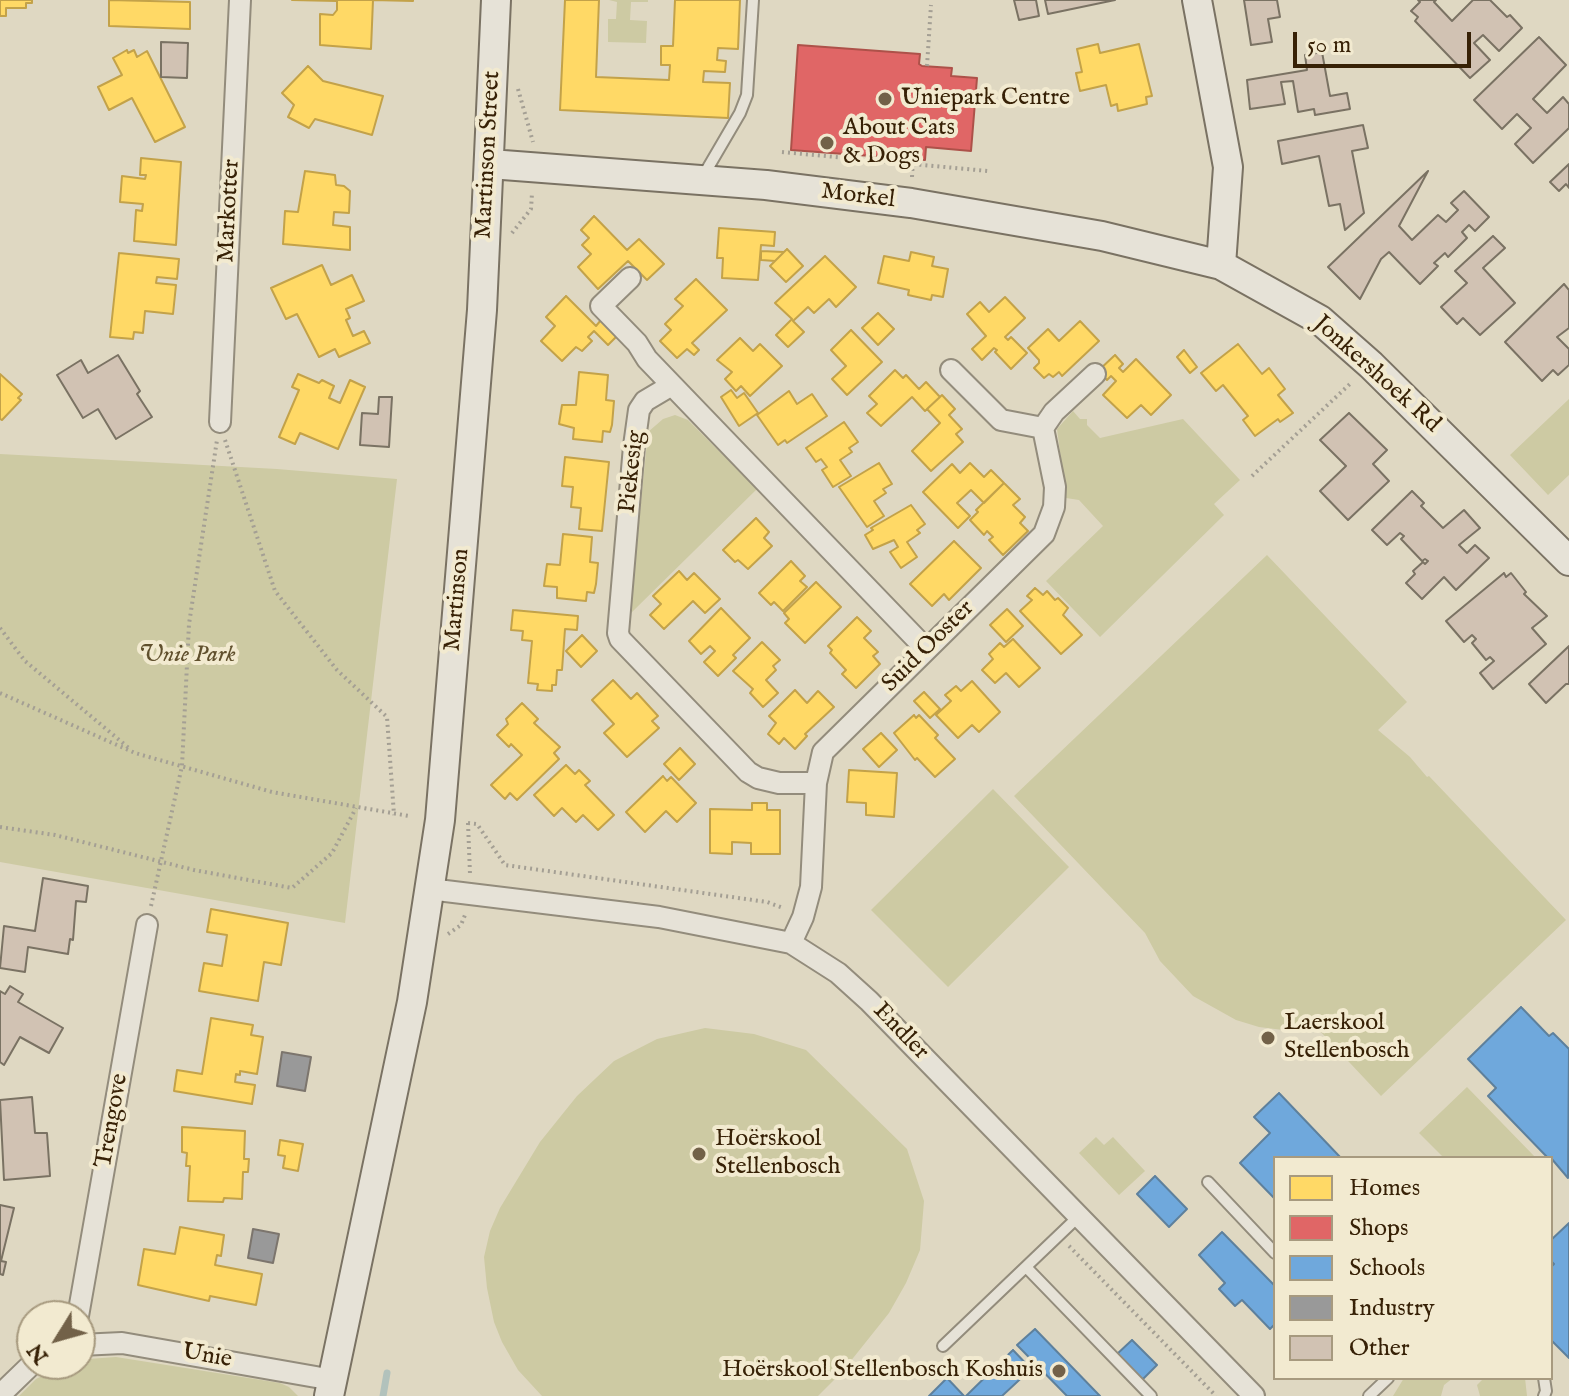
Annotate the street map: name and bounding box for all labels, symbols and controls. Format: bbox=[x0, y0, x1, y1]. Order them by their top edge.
scale bar bbox=[1297, 16, 1475, 66]
text: 50 m bbox=[1307, 30, 1351, 61]
street label: Martinson Street bbox=[470, 70, 508, 240]
place label: Uniepark Centre bbox=[901, 85, 1070, 113]
marker: Uniepark Centre bbox=[876, 90, 894, 108]
place label: About Cats & Dogs bbox=[843, 115, 955, 171]
marker: About Cats & Dogs bbox=[818, 134, 836, 152]
street label: Markotter bbox=[213, 159, 247, 263]
street label: Morkel bbox=[819, 178, 897, 216]
street label: Jonkershoek Rd bbox=[1306, 310, 1446, 440]
street label: Piekesig bbox=[614, 429, 652, 515]
street label: Martinson bbox=[439, 547, 477, 653]
street label: Suid Ooster bbox=[877, 595, 981, 699]
park label: Unie Park bbox=[139, 642, 235, 670]
street label: Endler bbox=[866, 997, 934, 1067]
place label: Laerskool Stellenbosch bbox=[1284, 1010, 1410, 1066]
marker: Laerskool Stellenbosch bbox=[1259, 1029, 1277, 1047]
street label: Trengove bbox=[91, 1072, 135, 1170]
place label: Hoërskool Stellenbosch bbox=[715, 1126, 841, 1182]
marker: Hoërskool Stellenbosch bbox=[690, 1145, 708, 1163]
legend bbox=[1273, 1156, 1553, 1380]
text: Homes bbox=[1349, 1173, 1420, 1204]
text: Shops bbox=[1349, 1213, 1408, 1244]
text: Schools bbox=[1349, 1253, 1425, 1284]
text: Industry bbox=[1349, 1293, 1435, 1324]
north arrow bbox=[16, 1300, 96, 1380]
text: Other bbox=[1349, 1333, 1410, 1364]
text: N bbox=[22, 1337, 55, 1369]
street label: Unie bbox=[180, 1338, 234, 1376]
place label: Hoërskool Stellenbosch Koshuis bbox=[722, 1357, 1043, 1385]
marker: Hoërskool Stellenbosch Koshuis bbox=[1050, 1362, 1068, 1380]

